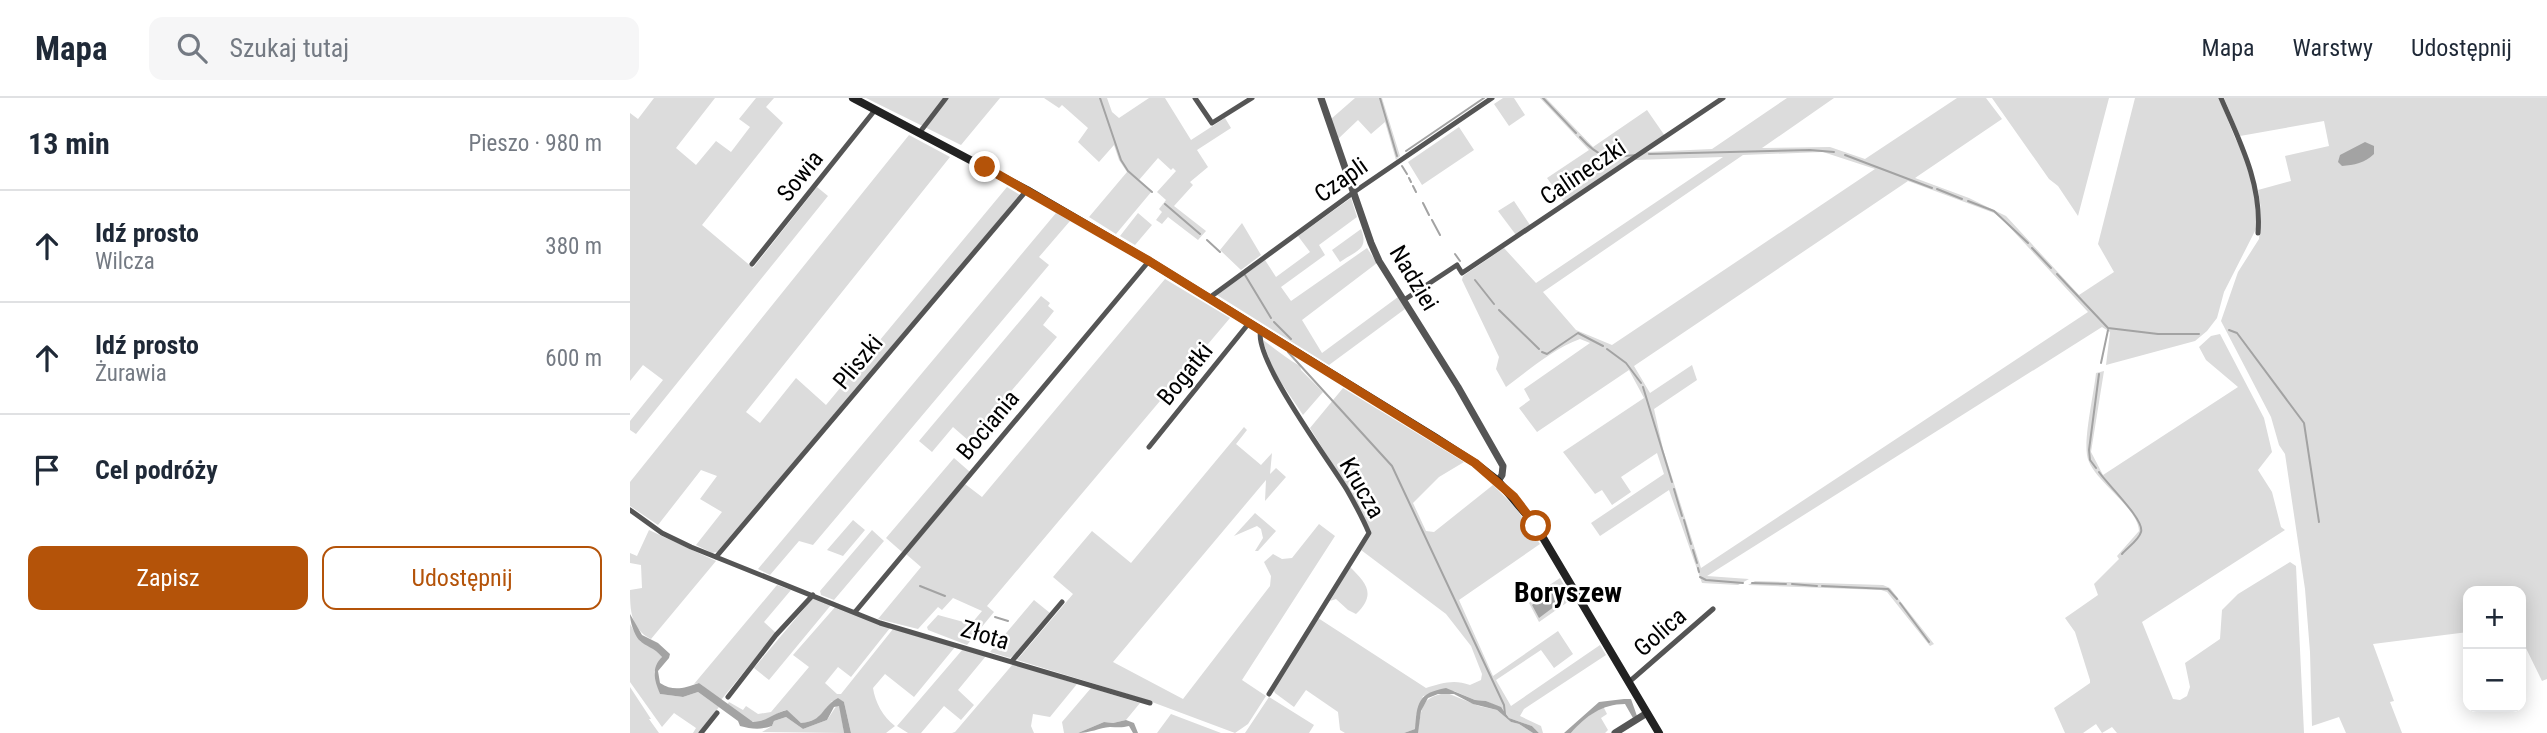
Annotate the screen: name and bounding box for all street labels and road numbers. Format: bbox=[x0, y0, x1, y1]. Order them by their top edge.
street label: Calineczki bbox=[1535, 133, 1631, 211]
street label: Sowia bbox=[771, 145, 829, 207]
street label: Czapli bbox=[1309, 152, 1373, 208]
street label: Nadziei bbox=[1384, 240, 1444, 316]
street label: Pliszki bbox=[827, 329, 889, 395]
street label: Bogatki bbox=[1151, 337, 1219, 411]
street label: Bociania bbox=[951, 385, 1025, 465]
street label: Krucza bbox=[1334, 453, 1390, 523]
street label: Golica bbox=[1628, 602, 1692, 662]
street label: Złota bbox=[957, 614, 1013, 656]

